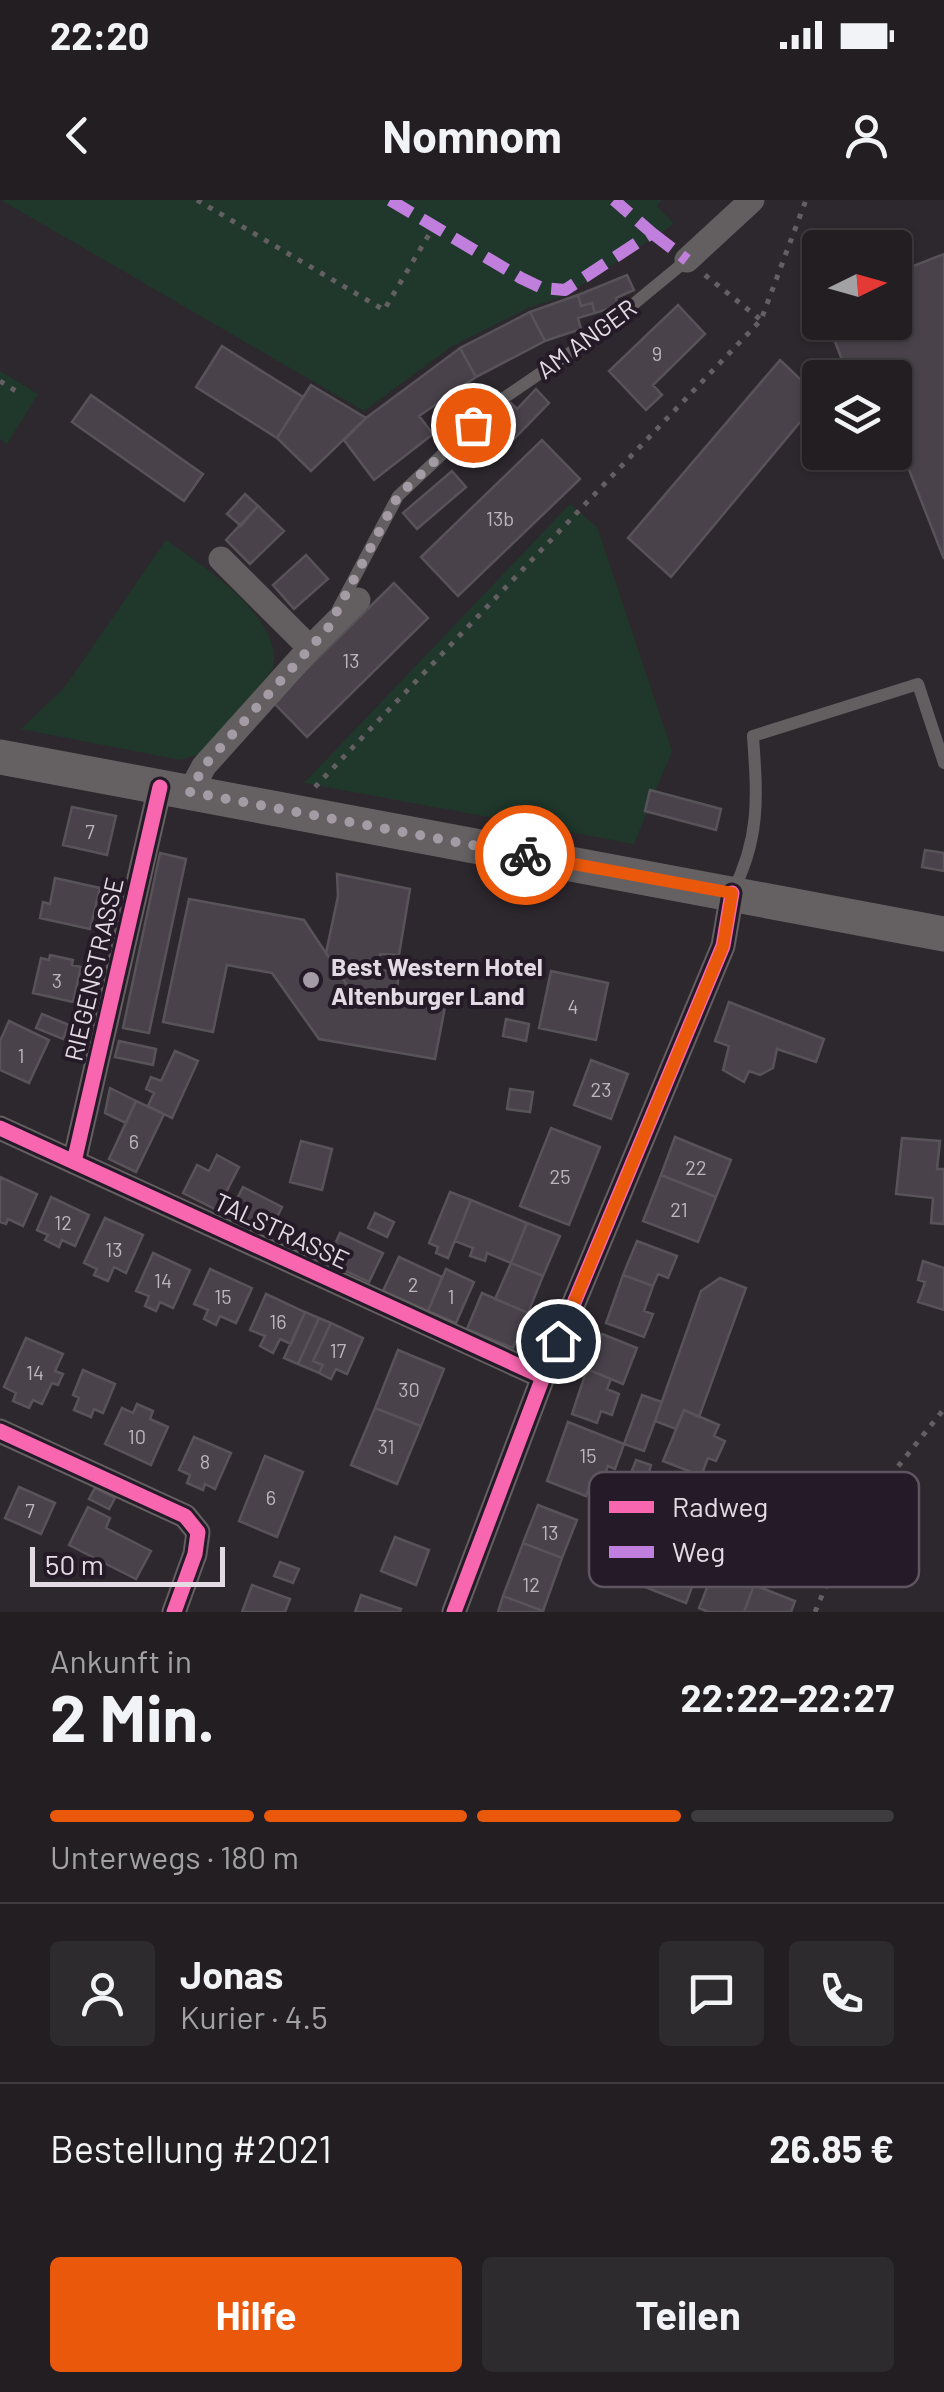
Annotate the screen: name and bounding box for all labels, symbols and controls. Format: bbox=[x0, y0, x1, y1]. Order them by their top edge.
text: 22:20 bbox=[50, 12, 149, 58]
icon: back bbox=[50, 108, 105, 163]
text: Nomnom bbox=[382, 108, 562, 162]
icon: person bbox=[839, 108, 894, 163]
north arrow bbox=[802, 230, 912, 340]
map controls bbox=[802, 230, 912, 470]
street label: AM ANGER bbox=[530, 292, 642, 384]
house number: 9 bbox=[652, 341, 662, 365]
button: layers bbox=[802, 360, 912, 470]
pin bbox=[431, 383, 516, 468]
icon: bag bbox=[446, 398, 501, 453]
house number: 13b bbox=[486, 506, 514, 530]
house number: 13 bbox=[342, 648, 360, 672]
courier bbox=[475, 805, 575, 905]
house number: 7 bbox=[85, 819, 95, 843]
icon: bike bbox=[498, 828, 553, 883]
street label: RIEGENSTRASSE bbox=[57, 874, 129, 1064]
place label: Best Western Hotel Altenburger Land bbox=[331, 951, 543, 1010]
house number: 3 bbox=[52, 968, 62, 992]
marker: Best Western Hotel Altenburger Land bbox=[300, 969, 322, 991]
house number: 4 bbox=[567, 994, 579, 1018]
house number: 1 bbox=[18, 1043, 25, 1067]
house number: 23 bbox=[591, 1077, 611, 1101]
house number: 6 bbox=[129, 1129, 139, 1153]
house number: 22 bbox=[685, 1155, 707, 1179]
house number: 25 bbox=[550, 1164, 571, 1188]
street label: TALSTRASSE bbox=[210, 1186, 354, 1274]
house number: 21 bbox=[670, 1197, 688, 1221]
house number: 12 bbox=[54, 1210, 72, 1234]
house number: 13 bbox=[105, 1237, 123, 1261]
house number: 14 bbox=[154, 1268, 172, 1292]
house number: 2 bbox=[408, 1272, 418, 1296]
house number: 15 bbox=[214, 1284, 232, 1308]
house number: 1 bbox=[448, 1284, 455, 1308]
pin bbox=[516, 1299, 601, 1384]
house number: 16 bbox=[269, 1309, 287, 1333]
icon: home bbox=[531, 1314, 586, 1369]
house number: 17 bbox=[330, 1338, 347, 1362]
house number: 14 bbox=[26, 1360, 44, 1384]
house number: 30 bbox=[398, 1377, 420, 1401]
house number: 10 bbox=[128, 1424, 146, 1448]
house number: 31 bbox=[377, 1434, 395, 1458]
house number: 15 bbox=[579, 1443, 597, 1467]
house number: 8 bbox=[200, 1449, 210, 1473]
legend bbox=[589, 1472, 919, 1587]
house number: 6 bbox=[266, 1485, 276, 1509]
text: Radweg bbox=[672, 1489, 768, 1523]
house number: 7 bbox=[25, 1498, 35, 1522]
house number: 13 bbox=[541, 1520, 559, 1544]
text: Weg bbox=[672, 1534, 725, 1568]
scale bar bbox=[30, 1542, 225, 1586]
text: 50 m bbox=[45, 1547, 104, 1581]
house number: 12 bbox=[522, 1572, 540, 1596]
text: Ankunft in bbox=[50, 1641, 192, 1679]
text: 22:22–22:27 bbox=[680, 1674, 894, 1720]
text: 2 Min. bbox=[50, 1677, 215, 1755]
text: Unterwegs · 180 m bbox=[50, 1837, 299, 1875]
button: person bbox=[50, 1941, 155, 2046]
button: chat bbox=[659, 1941, 764, 2046]
button: phone bbox=[789, 1941, 894, 2046]
text: Jonas bbox=[180, 1951, 283, 1997]
text: Kurier · 4.5 bbox=[180, 1997, 328, 2035]
text: Bestellung #2021 bbox=[50, 2125, 332, 2171]
text: 26.85 € bbox=[769, 2125, 894, 2171]
button: Hilfe bbox=[50, 2257, 462, 2372]
button: Teilen bbox=[482, 2257, 894, 2372]

